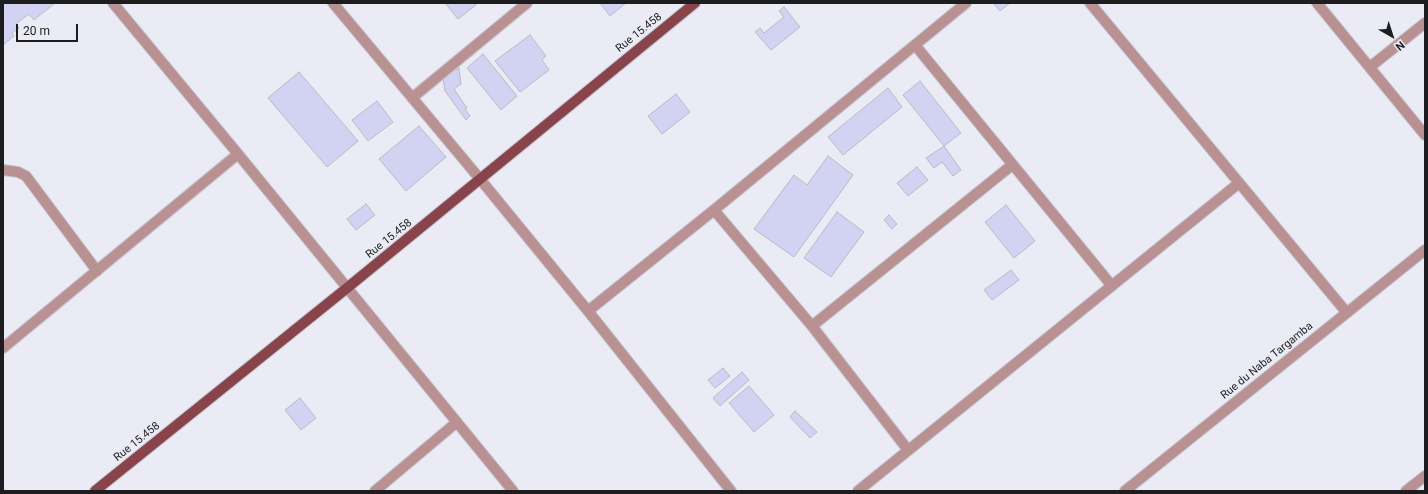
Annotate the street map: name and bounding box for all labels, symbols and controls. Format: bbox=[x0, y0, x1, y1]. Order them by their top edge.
street label: Rue 15.458 bbox=[613, 10, 665, 56]
scale bar bbox=[18, 16, 80, 42]
north arrow bbox=[1372, 16, 1412, 56]
text: 20 m bbox=[23, 24, 50, 38]
text: N bbox=[1393, 38, 1407, 53]
street label: Rue 15.458 bbox=[363, 216, 415, 262]
street label: Rue du Naba Targamba bbox=[1218, 320, 1316, 402]
street label: Rue 15.458 bbox=[111, 419, 163, 465]

